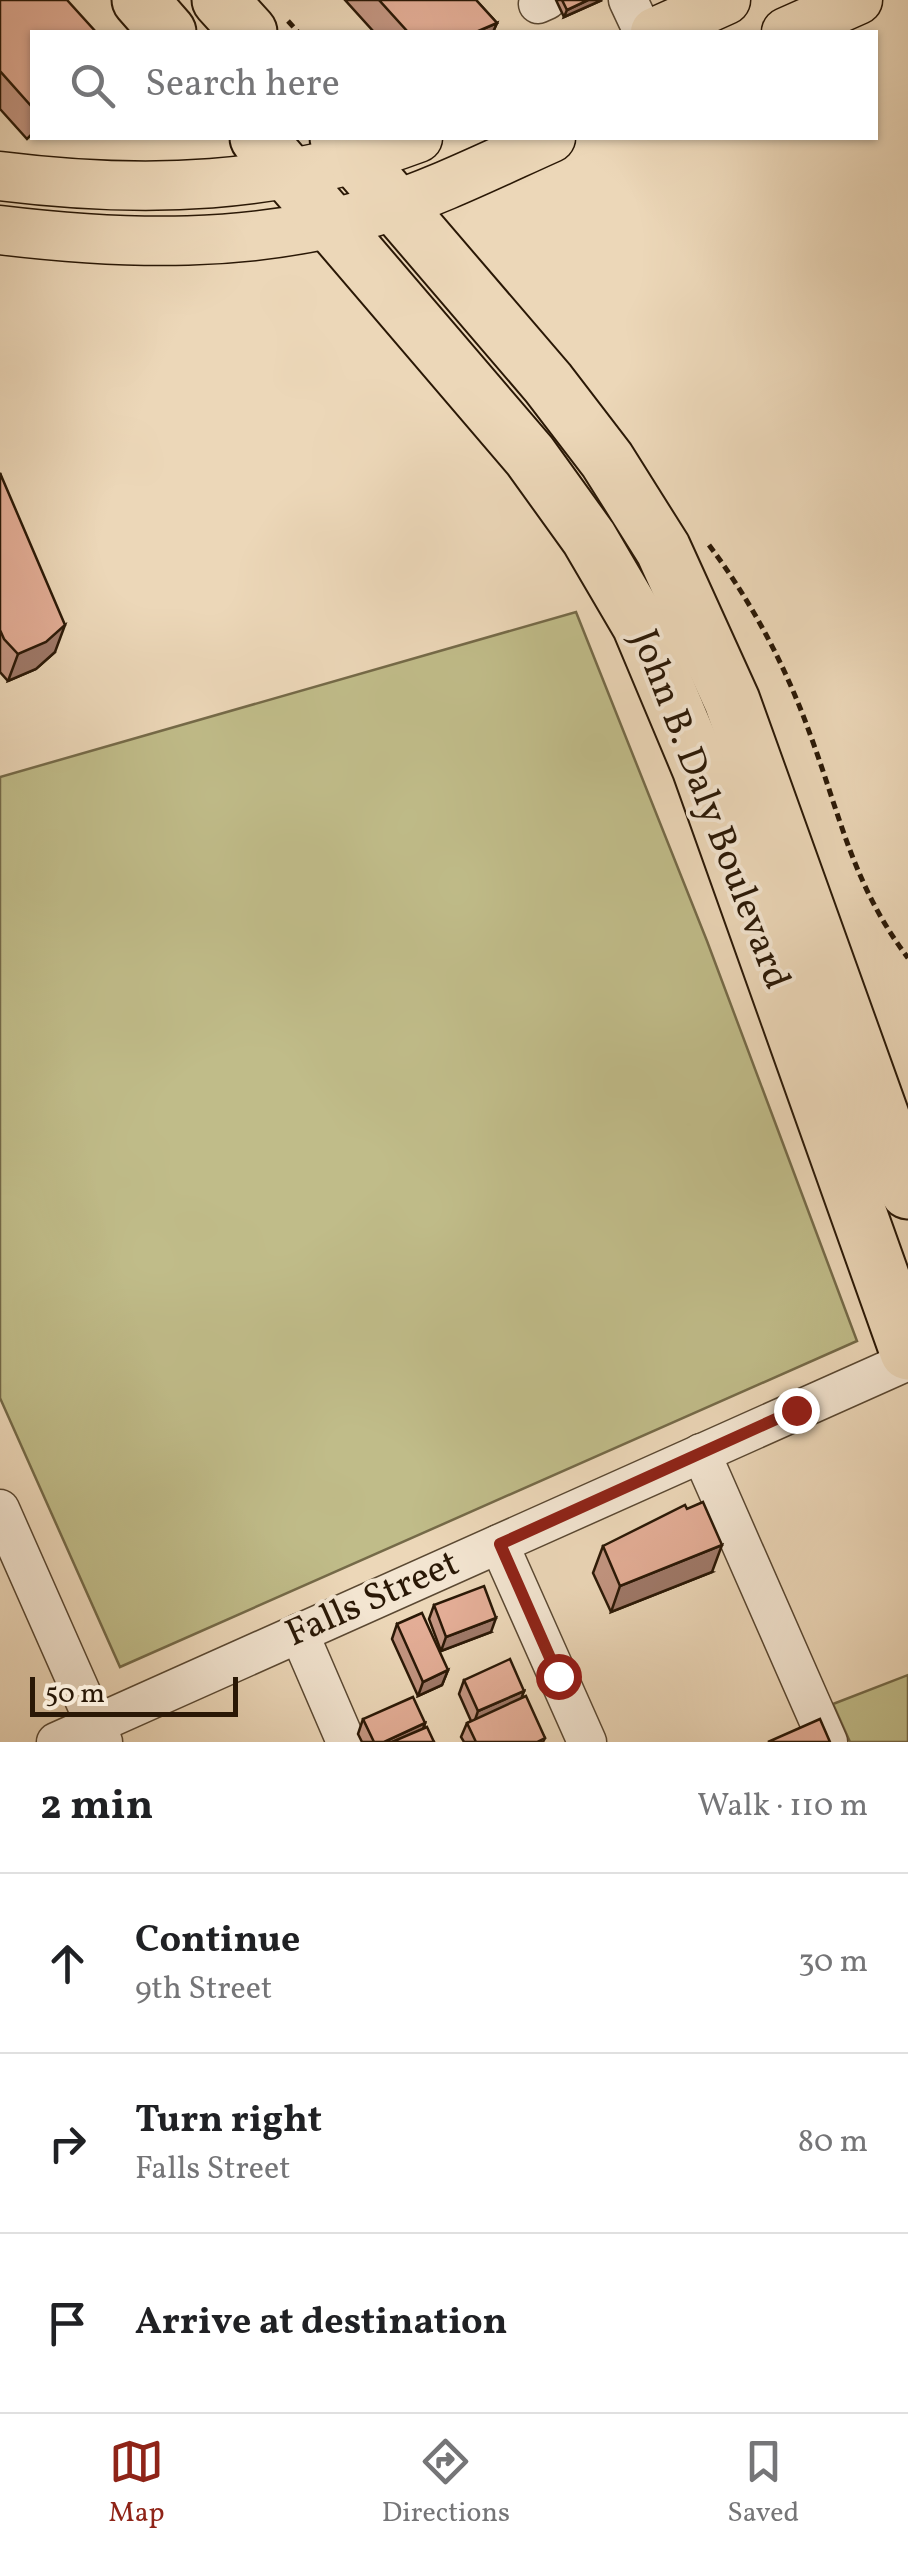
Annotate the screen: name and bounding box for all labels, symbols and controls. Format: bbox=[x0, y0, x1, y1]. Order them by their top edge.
search box bbox=[30, 30, 878, 140]
icon: search bbox=[65, 58, 120, 113]
text: Search here bbox=[145, 59, 340, 112]
street label: John B. Daly Boulevard bbox=[616, 623, 802, 997]
route end bbox=[774, 1388, 820, 1434]
street label: Falls Street bbox=[278, 1538, 468, 1662]
route start bbox=[536, 1654, 582, 1700]
scale bar bbox=[30, 1672, 238, 1716]
text: 50 m bbox=[45, 1675, 105, 1714]
text: 2 min bbox=[40, 1778, 153, 1837]
text: Walk · 110 m bbox=[697, 1785, 868, 1829]
text: Continue bbox=[135, 1915, 300, 1968]
icon: ahead bbox=[40, 1936, 95, 1991]
text: 30 m bbox=[798, 1941, 868, 1985]
text: 9th Street bbox=[135, 1968, 272, 2012]
text: Turn right bbox=[135, 2095, 322, 2148]
icon: right bbox=[40, 2116, 95, 2171]
text: 80 m bbox=[798, 2121, 868, 2165]
text: Falls Street bbox=[135, 2148, 290, 2192]
icon: arrive bbox=[40, 2296, 95, 2351]
text: Arrive at destination bbox=[135, 2297, 508, 2350]
tab: Map bbox=[109, 2434, 165, 2533]
tab: Directions bbox=[382, 2434, 510, 2533]
tab: Saved bbox=[727, 2434, 799, 2533]

